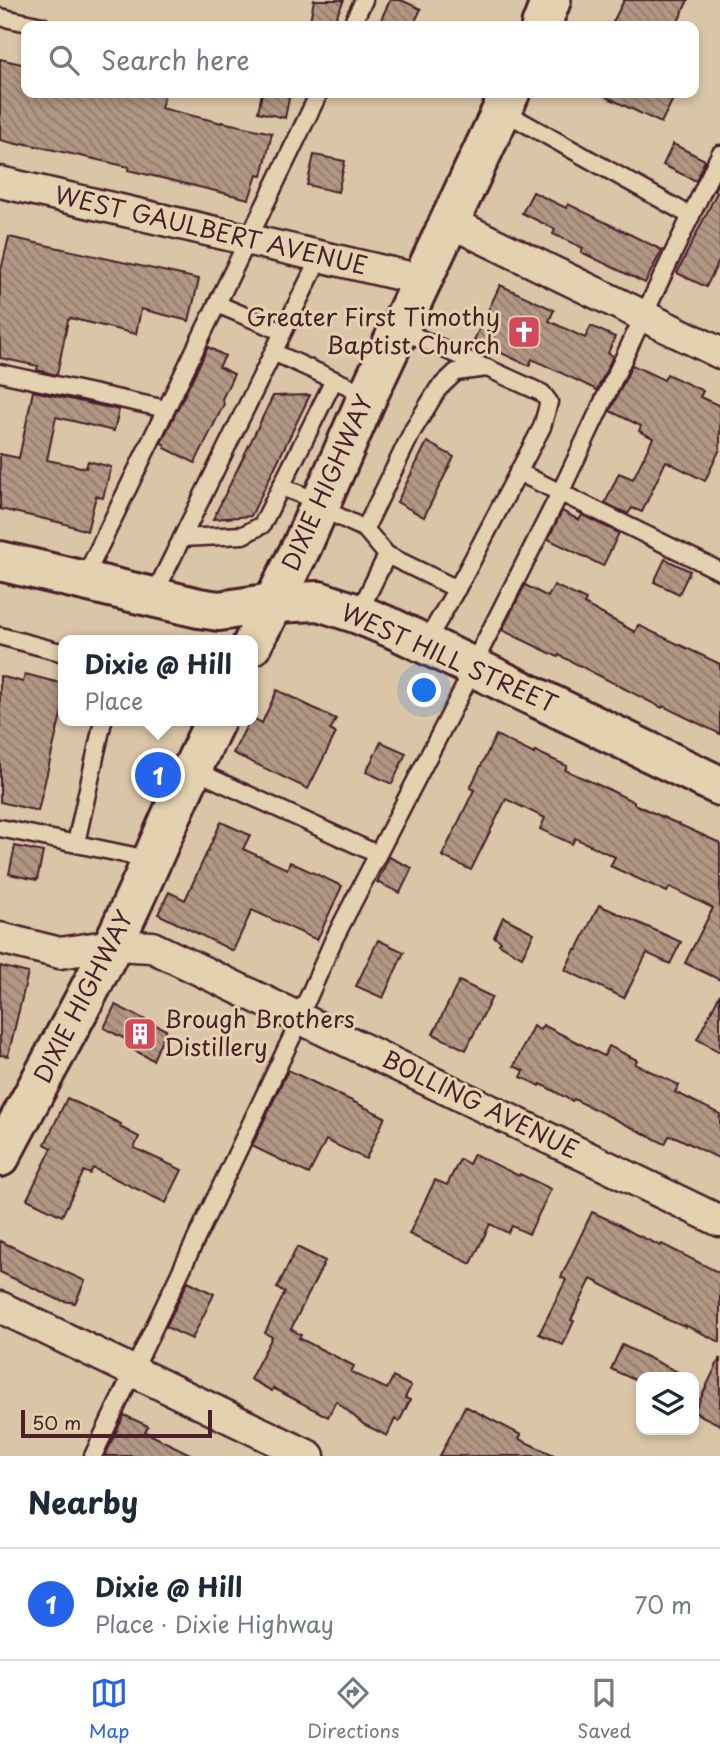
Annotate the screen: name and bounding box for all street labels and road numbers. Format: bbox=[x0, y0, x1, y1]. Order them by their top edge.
street label: WEST GAULBERT AVENUE bbox=[52, 176, 371, 283]
street label: DIXIE HIGHWAY bbox=[271, 388, 381, 576]
street label: WEST HILL STREET bbox=[336, 593, 564, 721]
street label: DIXIE HIGHWAY bbox=[23, 904, 141, 1089]
street label: BOLLING AVENUE bbox=[376, 1040, 585, 1166]

